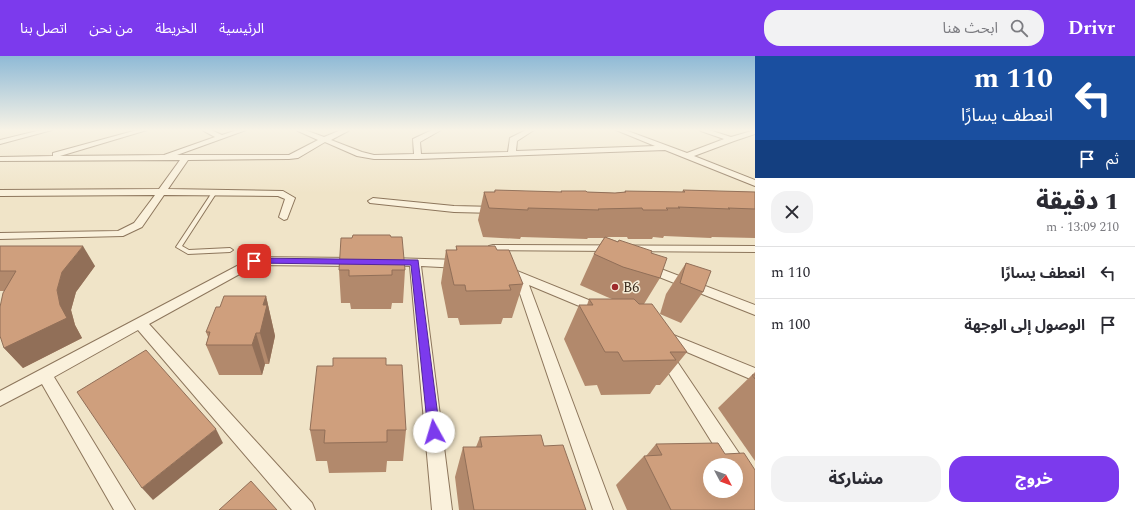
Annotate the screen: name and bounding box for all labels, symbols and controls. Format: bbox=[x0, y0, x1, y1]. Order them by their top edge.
search box bbox=[764, 10, 1044, 46]
text: Drivr bbox=[1068, 14, 1115, 43]
text: ابحث هنا bbox=[943, 17, 998, 40]
icon: search bbox=[1008, 17, 1030, 39]
text: اتصل بنا bbox=[20, 18, 67, 39]
text: من نحن bbox=[89, 18, 133, 39]
text: الخريطة bbox=[155, 18, 197, 39]
text: الرئيسية bbox=[219, 18, 264, 39]
text: 110 m bbox=[974, 57, 1053, 100]
icon: left bbox=[1067, 72, 1119, 124]
text: انعطف يسارًا bbox=[961, 102, 1053, 129]
icon: arrive bbox=[1076, 148, 1098, 170]
text: ثم bbox=[1106, 148, 1119, 171]
text: 1 دقيقة bbox=[1036, 184, 1119, 220]
button: close bbox=[771, 191, 813, 233]
text: 210 m · 13:09 bbox=[1046, 217, 1119, 237]
pin bbox=[237, 244, 271, 278]
icon: arrive bbox=[243, 250, 265, 272]
text: 110 m bbox=[771, 261, 810, 284]
text: انعطف يسارًا bbox=[1001, 262, 1085, 285]
icon: left bbox=[1097, 262, 1119, 284]
place label: B6 bbox=[623, 277, 639, 298]
marker: B6 bbox=[610, 282, 620, 292]
text: 100 m bbox=[771, 313, 810, 336]
text: الوصول إلى الوجهة bbox=[964, 314, 1085, 337]
icon: arrive bbox=[1097, 314, 1119, 336]
position arrow bbox=[413, 411, 455, 453]
button: مشاركة bbox=[771, 456, 941, 502]
button: خروج bbox=[949, 456, 1119, 502]
north arrow bbox=[703, 458, 743, 498]
map controls bbox=[703, 458, 743, 498]

